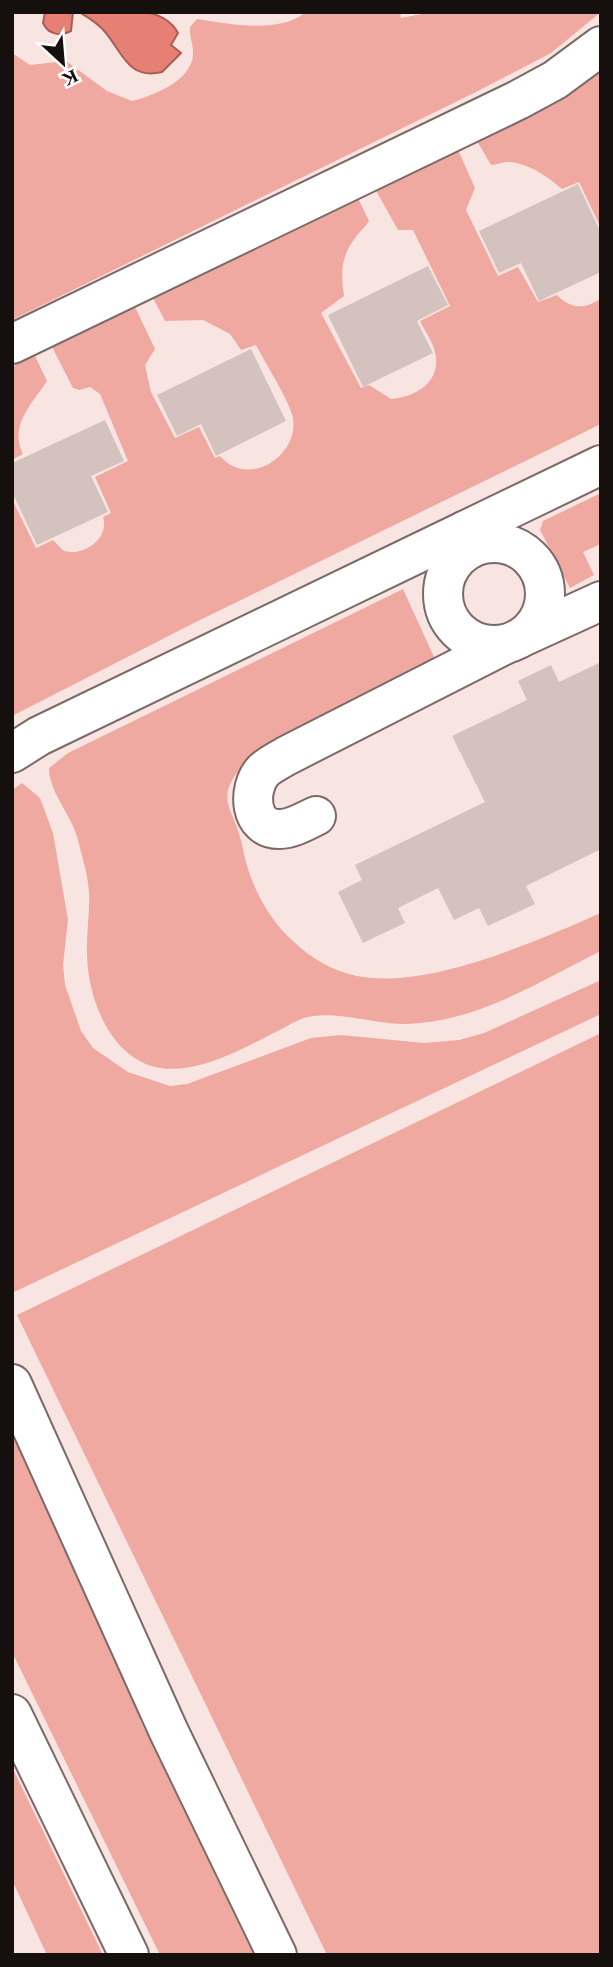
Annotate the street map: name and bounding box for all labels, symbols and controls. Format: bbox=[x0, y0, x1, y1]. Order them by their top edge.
north arrow bbox=[28, 28, 98, 98]
text: K bbox=[59, 65, 81, 91]

